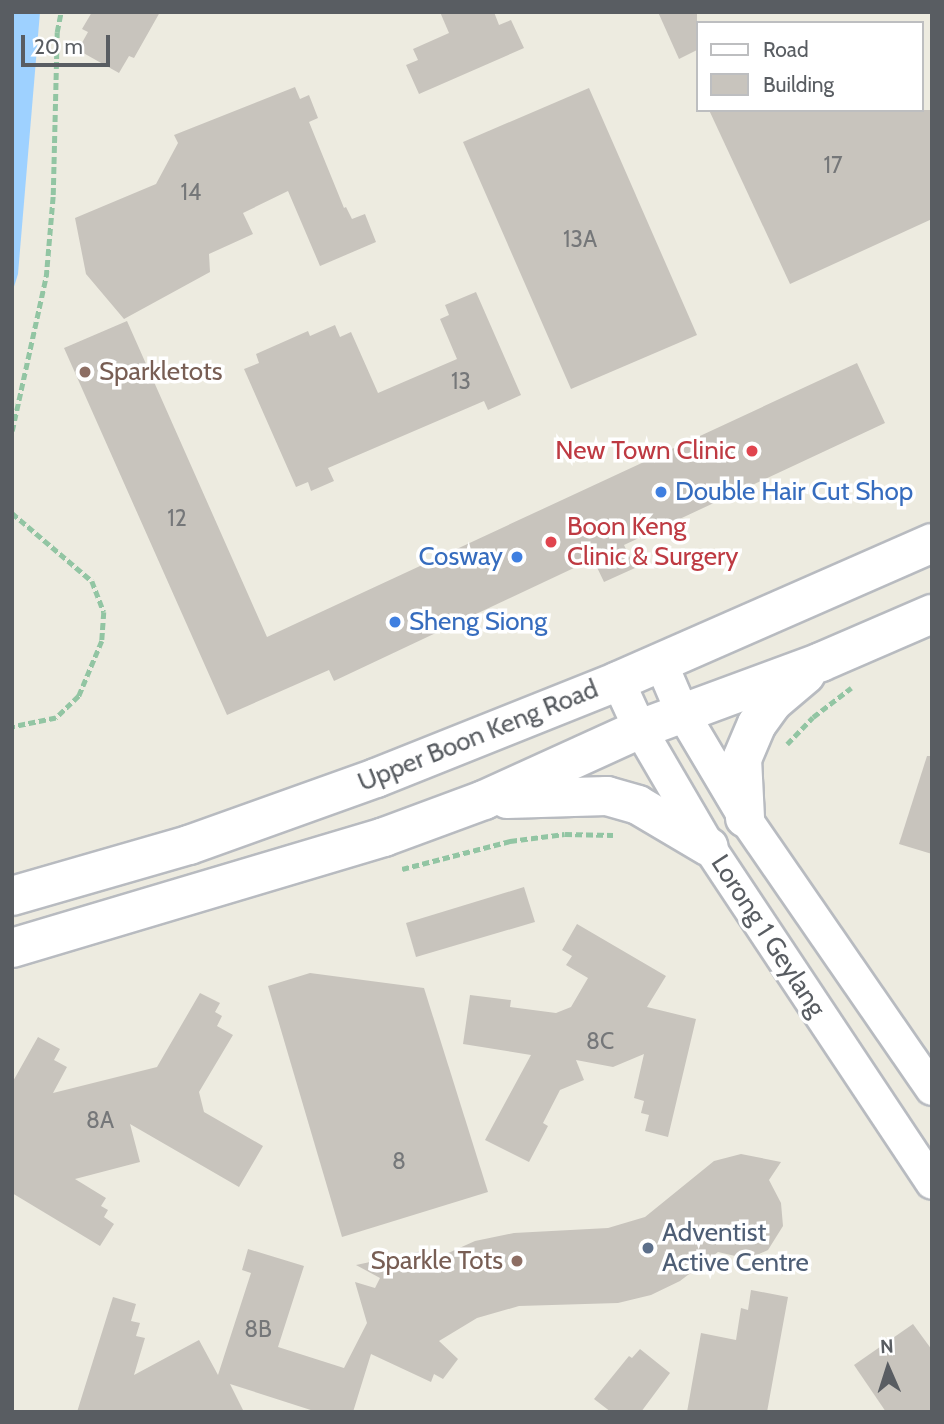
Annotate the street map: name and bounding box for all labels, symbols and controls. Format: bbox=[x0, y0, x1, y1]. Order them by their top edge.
scale bar bbox=[24, 21, 114, 65]
legend bbox=[696, 21, 923, 112]
text: 20 m bbox=[34, 34, 83, 59]
text: Road bbox=[763, 37, 809, 62]
text: Building bbox=[763, 72, 834, 97]
house number: 17 bbox=[823, 151, 843, 179]
house number: 14 bbox=[181, 178, 201, 206]
house number: 13A bbox=[563, 225, 597, 253]
place label: Sparkletots bbox=[99, 356, 222, 388]
marker: Sparkletots bbox=[77, 364, 93, 380]
house number: 13 bbox=[451, 367, 471, 395]
place label: New Town Clinic bbox=[555, 435, 736, 467]
marker: New Town Clinic bbox=[742, 441, 762, 461]
place label: Double Hair Cut Shop bbox=[675, 476, 913, 508]
marker: Double Hair Cut Shop bbox=[653, 484, 669, 500]
house number: 12 bbox=[167, 504, 187, 532]
place label: Boon Keng Clinic & Surgery bbox=[567, 511, 738, 572]
marker: Boon Keng Clinic & Surgery bbox=[541, 532, 561, 552]
place label: Cosway bbox=[418, 541, 503, 573]
marker: Cosway bbox=[509, 549, 525, 565]
place label: Sheng Siong bbox=[409, 606, 547, 638]
marker: Sheng Siong bbox=[387, 614, 403, 630]
street label: Upper Boon Keng Road bbox=[353, 674, 603, 798]
street label: Lorong 1 Geylang bbox=[704, 849, 832, 1023]
house number: 8C bbox=[586, 1027, 614, 1055]
house number: 8A bbox=[86, 1106, 114, 1134]
house number: 8 bbox=[392, 1147, 406, 1175]
place label: Adventist Active Centre bbox=[662, 1217, 809, 1278]
marker: Adventist Active Centre bbox=[640, 1240, 656, 1256]
place label: Sparkle Tots bbox=[371, 1245, 503, 1277]
marker: Sparkle Tots bbox=[509, 1253, 525, 1269]
house number: 8B bbox=[244, 1315, 272, 1343]
north arrow bbox=[853, 1333, 923, 1403]
text: N bbox=[880, 1335, 894, 1358]

